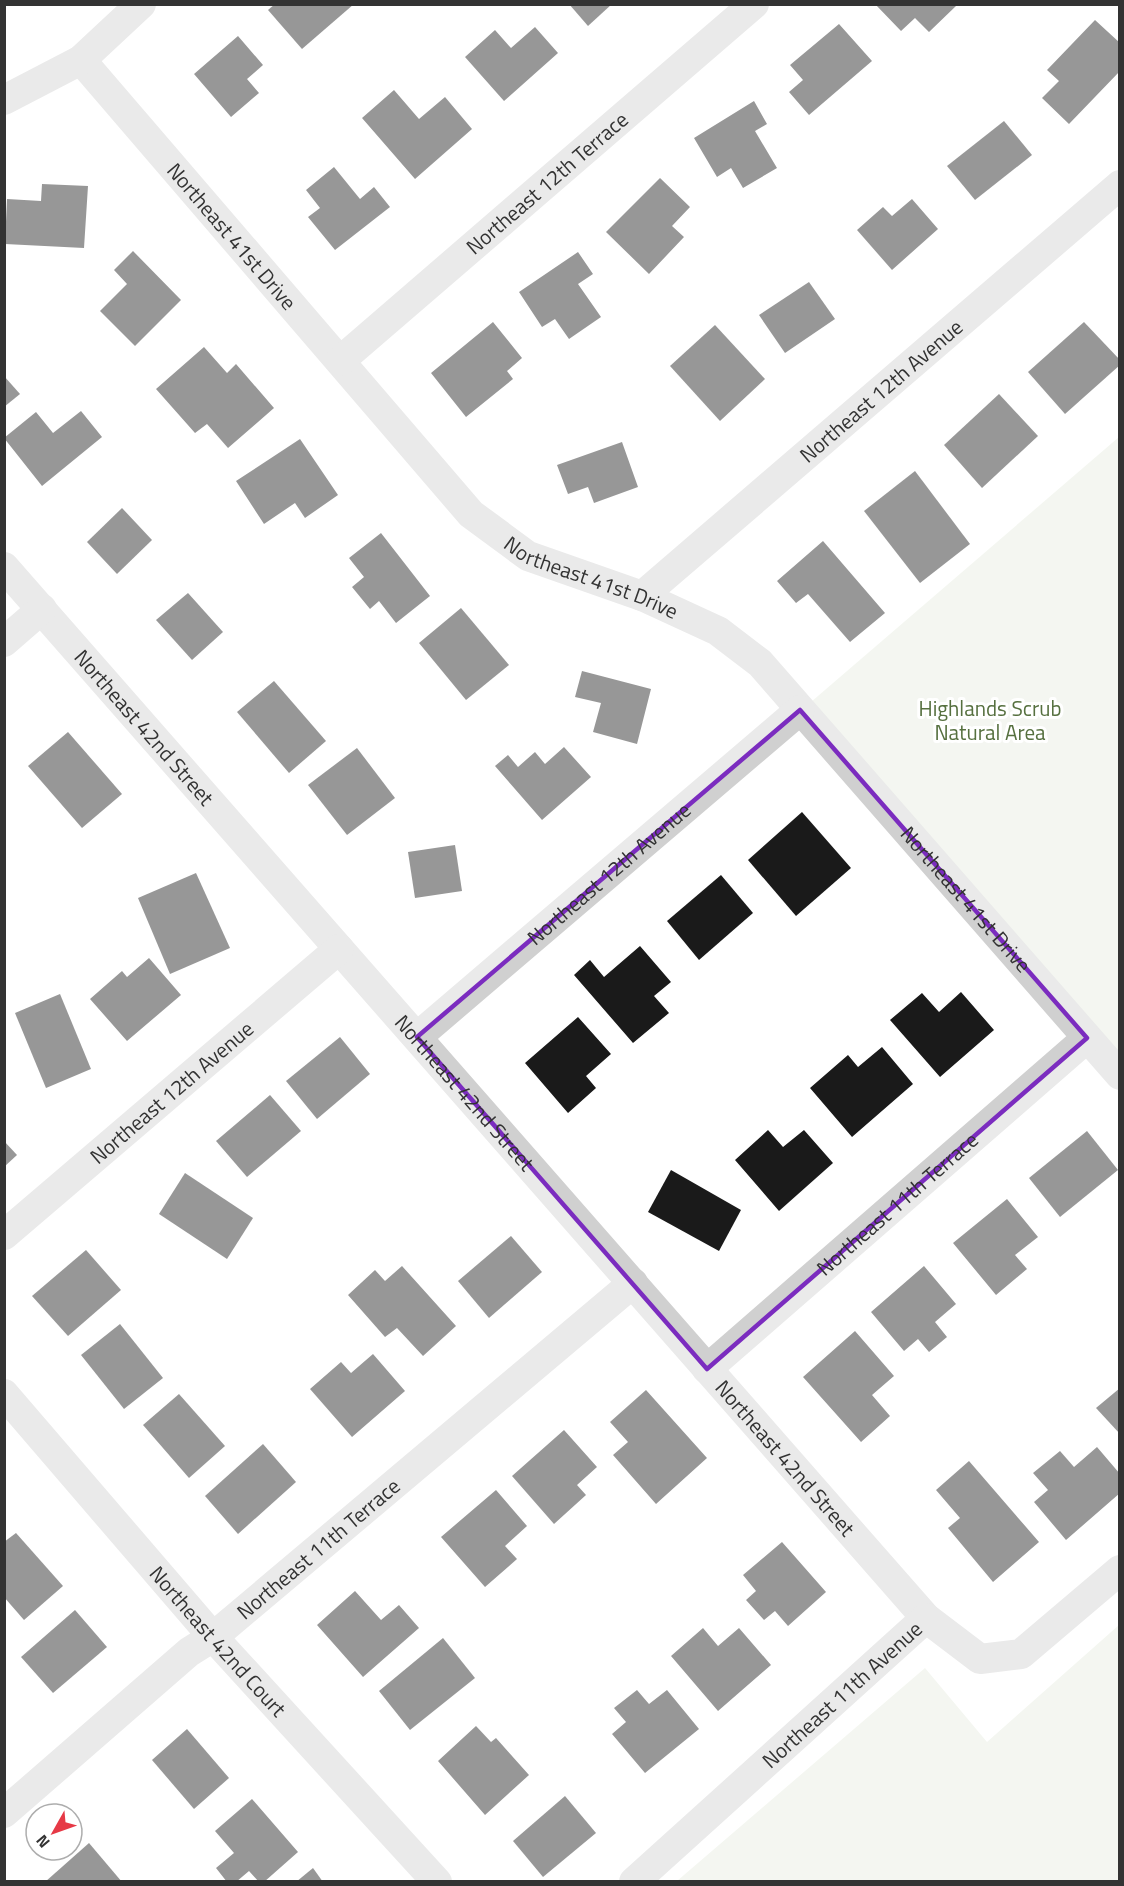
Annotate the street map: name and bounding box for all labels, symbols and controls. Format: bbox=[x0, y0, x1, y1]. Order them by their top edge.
street label: Northeast 12th Terrace bbox=[459, 104, 635, 262]
street label: Northeast 41st Drive bbox=[160, 155, 305, 317]
street label: Northeast 12th Avenue bbox=[792, 311, 970, 470]
street label: Northeast 41st Drive bbox=[498, 528, 684, 627]
street label: Northeast 42nd Street bbox=[67, 642, 222, 813]
park label: Highlands Scrub Natural Area bbox=[919, 692, 1062, 748]
street label: Northeast 12th Avenue bbox=[520, 794, 698, 953]
street label: Northeast 41st Drive bbox=[893, 819, 1039, 979]
street label: Northeast 42nd Street bbox=[387, 1007, 543, 1178]
street label: Northeast 12th Avenue bbox=[82, 1013, 260, 1171]
street label: Northeast 11th Terrace bbox=[809, 1124, 985, 1283]
street label: Northeast 42nd Street bbox=[708, 1373, 863, 1544]
street label: Northeast 11th Terrace bbox=[229, 1470, 407, 1627]
street label: Northeast 42nd Court bbox=[142, 1558, 295, 1724]
street label: Northeast 11th Avenue bbox=[754, 1613, 929, 1775]
north arrow bbox=[24, 1802, 84, 1862]
text: N bbox=[30, 1830, 55, 1854]

